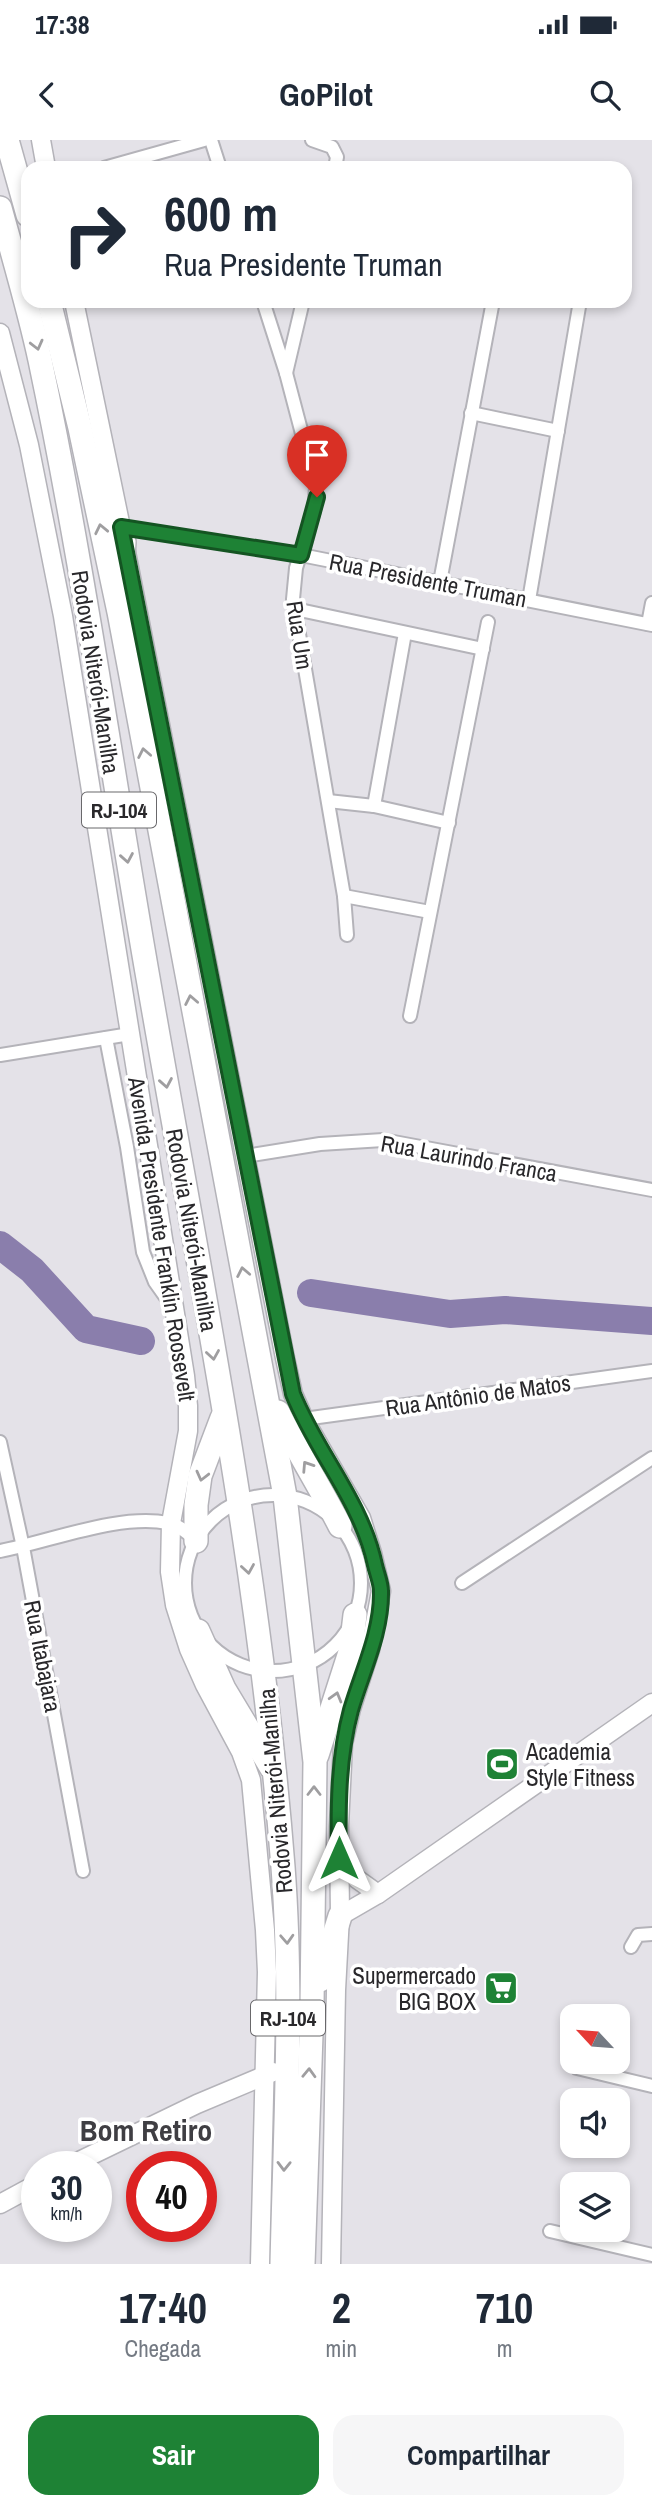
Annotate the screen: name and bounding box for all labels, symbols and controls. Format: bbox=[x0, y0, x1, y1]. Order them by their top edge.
text: 17:38 bbox=[35, 7, 90, 42]
text: GoPilot bbox=[279, 73, 373, 116]
icon: back bbox=[28, 76, 66, 114]
icon: search bbox=[586, 76, 624, 114]
text: 600 m bbox=[164, 180, 278, 246]
icon: right bbox=[49, 189, 140, 280]
text: Rua Presidente Truman bbox=[164, 243, 443, 286]
one-way arrow bbox=[28, 339, 43, 351]
pin bbox=[287, 425, 347, 497]
icon: arrive bbox=[298, 436, 336, 474]
one-way arrow bbox=[95, 523, 110, 535]
street label: Rua Presidente Truman bbox=[327, 546, 529, 614]
street label: Rodovia Niterói-Manilha bbox=[65, 568, 127, 776]
street label: Rua Um bbox=[279, 598, 321, 672]
one-way arrow bbox=[138, 747, 153, 759]
road number: RJ-104 bbox=[82, 792, 156, 828]
one-way arrow bbox=[119, 853, 134, 864]
one-way arrow bbox=[185, 994, 200, 1006]
street label: Avenida Presidente Franklin Roosevelt bbox=[121, 1074, 203, 1403]
one-way arrow bbox=[158, 1077, 173, 1089]
street label: Rodovia Niterói-Manilha bbox=[159, 1126, 225, 1334]
street label: Rua Laurindo Franca bbox=[379, 1127, 560, 1189]
one-way arrow bbox=[236, 1266, 251, 1278]
one-way arrow bbox=[205, 1349, 220, 1361]
street label: Rua Antônio de Matos bbox=[383, 1367, 573, 1423]
one-way arrow bbox=[303, 1460, 316, 1473]
one-way arrow bbox=[196, 1470, 210, 1482]
one-way arrow bbox=[241, 1563, 256, 1575]
street label: Rua Itabajara bbox=[17, 1597, 69, 1715]
street label: Rodovia Niterói-Manilha bbox=[251, 1687, 299, 1895]
one-way arrow bbox=[328, 1691, 343, 1703]
place label: Academia Style Fitness bbox=[525, 1736, 635, 1793]
sports icon: Academia Style Fitness bbox=[483, 1745, 521, 1783]
one-way arrow bbox=[306, 1785, 322, 1796]
position arrow bbox=[302, 1821, 376, 1895]
one-way arrow bbox=[279, 1933, 294, 1944]
place label: Supermercado BIG BOX bbox=[352, 1960, 476, 2017]
supermarket icon: Supermercado BIG BOX bbox=[482, 1969, 520, 2007]
road number: RJ-104 bbox=[251, 2000, 325, 2036]
north arrow bbox=[560, 2004, 630, 2074]
map controls bbox=[560, 2004, 630, 2242]
one-way arrow bbox=[302, 2068, 317, 2079]
button: sound bbox=[560, 2088, 630, 2158]
district label: Bom Retiro bbox=[80, 2110, 212, 2150]
speed limit sign: 40 bbox=[126, 2151, 217, 2242]
one-way arrow bbox=[276, 2161, 292, 2172]
text: 30 bbox=[51, 2164, 82, 2211]
button: layers bbox=[560, 2172, 630, 2242]
text: km/h bbox=[51, 2201, 83, 2226]
text: 17:40 bbox=[119, 2280, 207, 2336]
text: 2 bbox=[332, 2280, 351, 2336]
text: 710 bbox=[476, 2280, 533, 2336]
text: Chegada bbox=[125, 2333, 201, 2364]
text: min bbox=[326, 2333, 357, 2364]
text: m bbox=[497, 2333, 512, 2364]
button: Sair bbox=[28, 2415, 319, 2495]
button: Compartilhar bbox=[333, 2415, 624, 2495]

